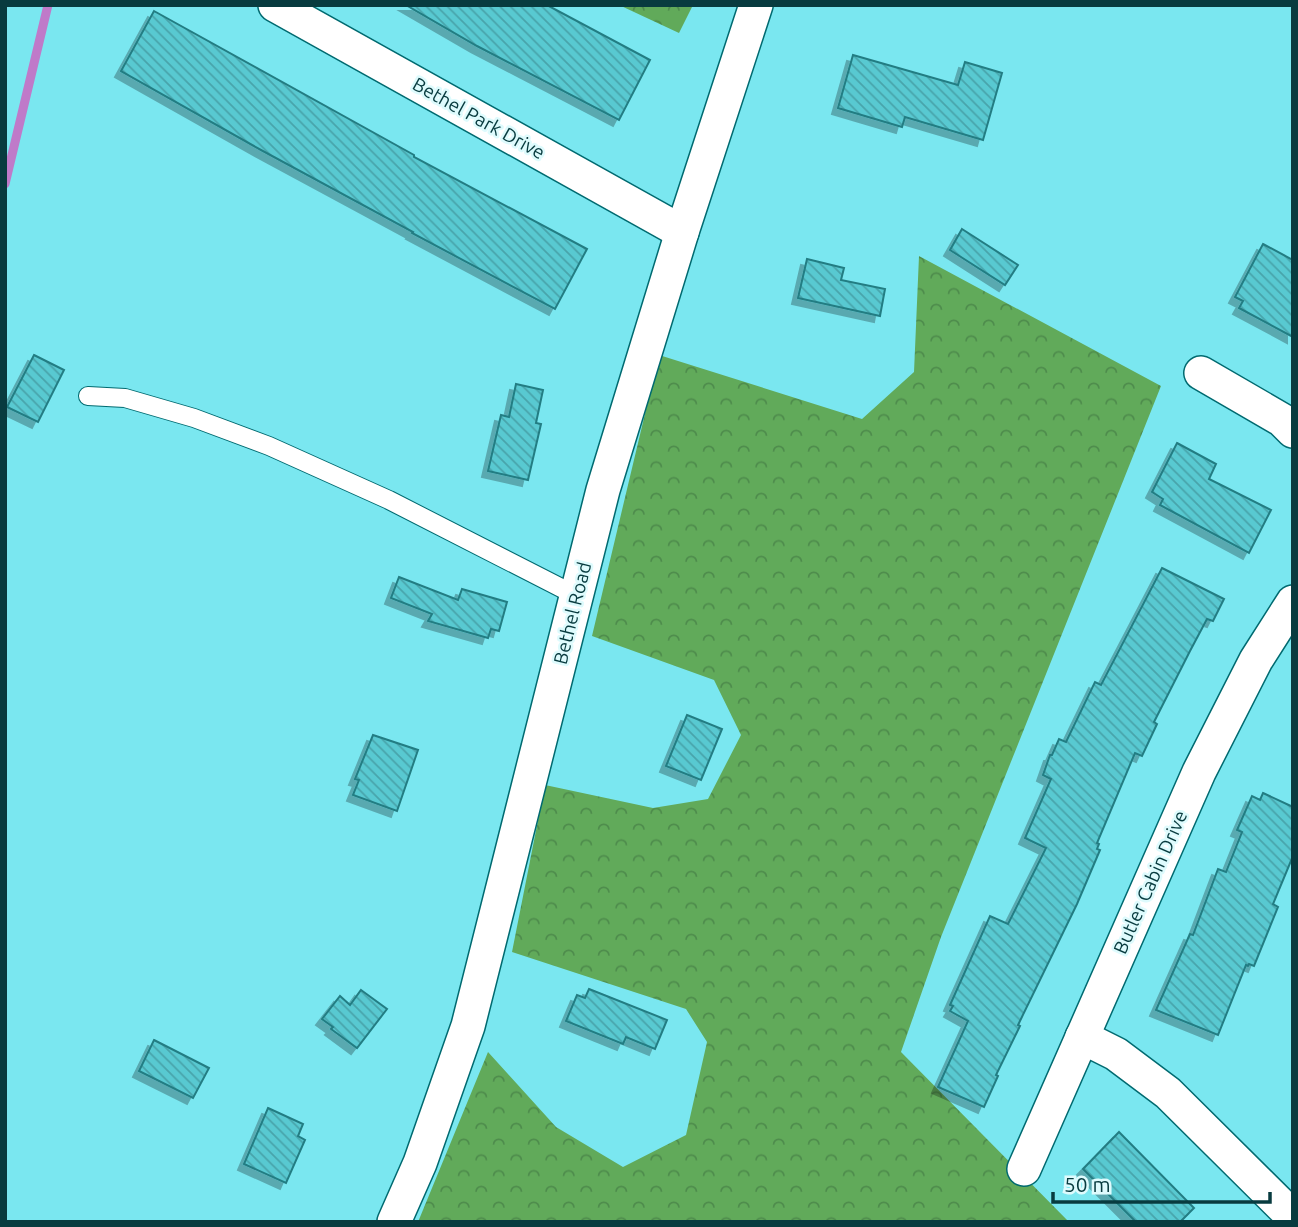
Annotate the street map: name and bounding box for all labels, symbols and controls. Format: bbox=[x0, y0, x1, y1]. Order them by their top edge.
street label: Bethel Park Drive bbox=[409, 73, 549, 163]
street label: Bethel Road bbox=[549, 560, 595, 666]
street label: Butler Cabin Drive bbox=[1108, 807, 1192, 957]
scale bar bbox=[1053, 1160, 1270, 1204]
text: 50 m bbox=[1064, 1172, 1111, 1196]

